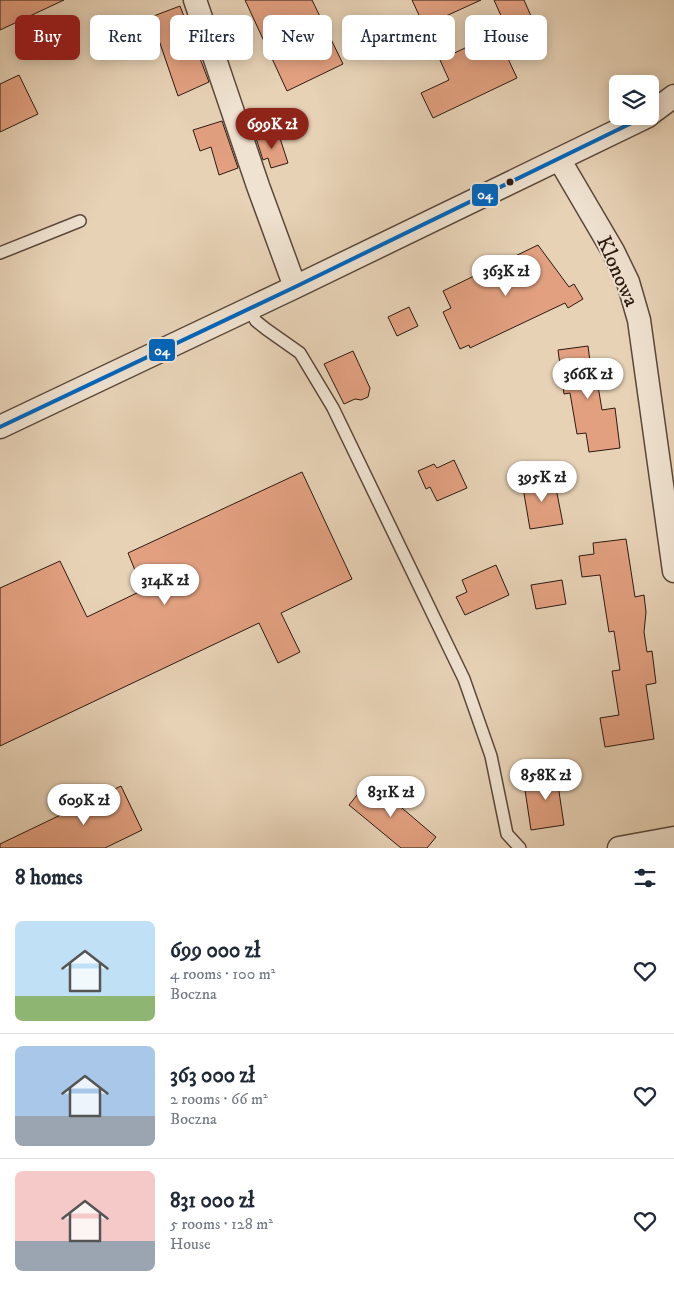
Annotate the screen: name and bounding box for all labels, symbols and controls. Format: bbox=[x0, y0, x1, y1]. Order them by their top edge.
chip: Buy bbox=[15, 15, 80, 60]
chip: Rent bbox=[90, 15, 160, 60]
chip: Filters bbox=[170, 15, 253, 60]
chip: New bbox=[263, 15, 332, 60]
chip: Apartment bbox=[342, 15, 455, 60]
chip: House bbox=[465, 15, 547, 60]
map controls bbox=[609, 75, 659, 125]
button: layers bbox=[609, 75, 659, 125]
pin: 699K zł bbox=[226, 108, 318, 150]
text: 699K zł bbox=[247, 114, 297, 134]
unlabelled marker bbox=[505, 177, 515, 187]
line badge: 04 bbox=[471, 183, 499, 207]
text: 04 bbox=[477, 186, 494, 204]
street label: Klonowa bbox=[590, 232, 644, 311]
pin: 363K zł bbox=[460, 254, 552, 297]
text: 363K zł bbox=[483, 261, 529, 281]
line badge: 04 bbox=[148, 338, 176, 362]
text: 04 bbox=[154, 342, 171, 360]
pin: 366K zł bbox=[542, 358, 634, 400]
text: 366K zł bbox=[563, 364, 613, 384]
pin: 395K zł bbox=[496, 460, 588, 503]
text: 395K zł bbox=[518, 467, 566, 487]
pin: 314K zł bbox=[119, 564, 211, 606]
text: 314K zł bbox=[141, 570, 189, 590]
pin: 858K zł bbox=[500, 758, 592, 801]
text: 858K zł bbox=[521, 765, 571, 785]
pin: 831K zł bbox=[345, 776, 437, 818]
text: 831K zł bbox=[368, 782, 414, 802]
pin: 609K zł bbox=[38, 784, 130, 826]
text: 609K zł bbox=[58, 790, 110, 810]
icon: filters bbox=[631, 864, 659, 892]
text: 8 homes bbox=[15, 865, 83, 891]
text: 699 000 zł bbox=[170, 938, 260, 964]
icon: home bbox=[55, 941, 115, 1001]
icon: heart bbox=[631, 957, 659, 985]
text: 4 rooms · 100 m² bbox=[170, 964, 275, 984]
text: Boczna bbox=[170, 984, 217, 1004]
text: 363 000 zł bbox=[170, 1063, 255, 1089]
icon: home bbox=[55, 1066, 115, 1126]
icon: heart bbox=[631, 1082, 659, 1110]
text: 2 rooms · 66 m² bbox=[170, 1089, 268, 1109]
text: Boczna bbox=[170, 1109, 217, 1129]
text: 831 000 zł bbox=[170, 1188, 254, 1214]
icon: home bbox=[55, 1191, 115, 1251]
icon: heart bbox=[631, 1207, 659, 1235]
text: 5 rooms · 128 m² bbox=[170, 1214, 273, 1234]
text: House bbox=[170, 1234, 211, 1254]

